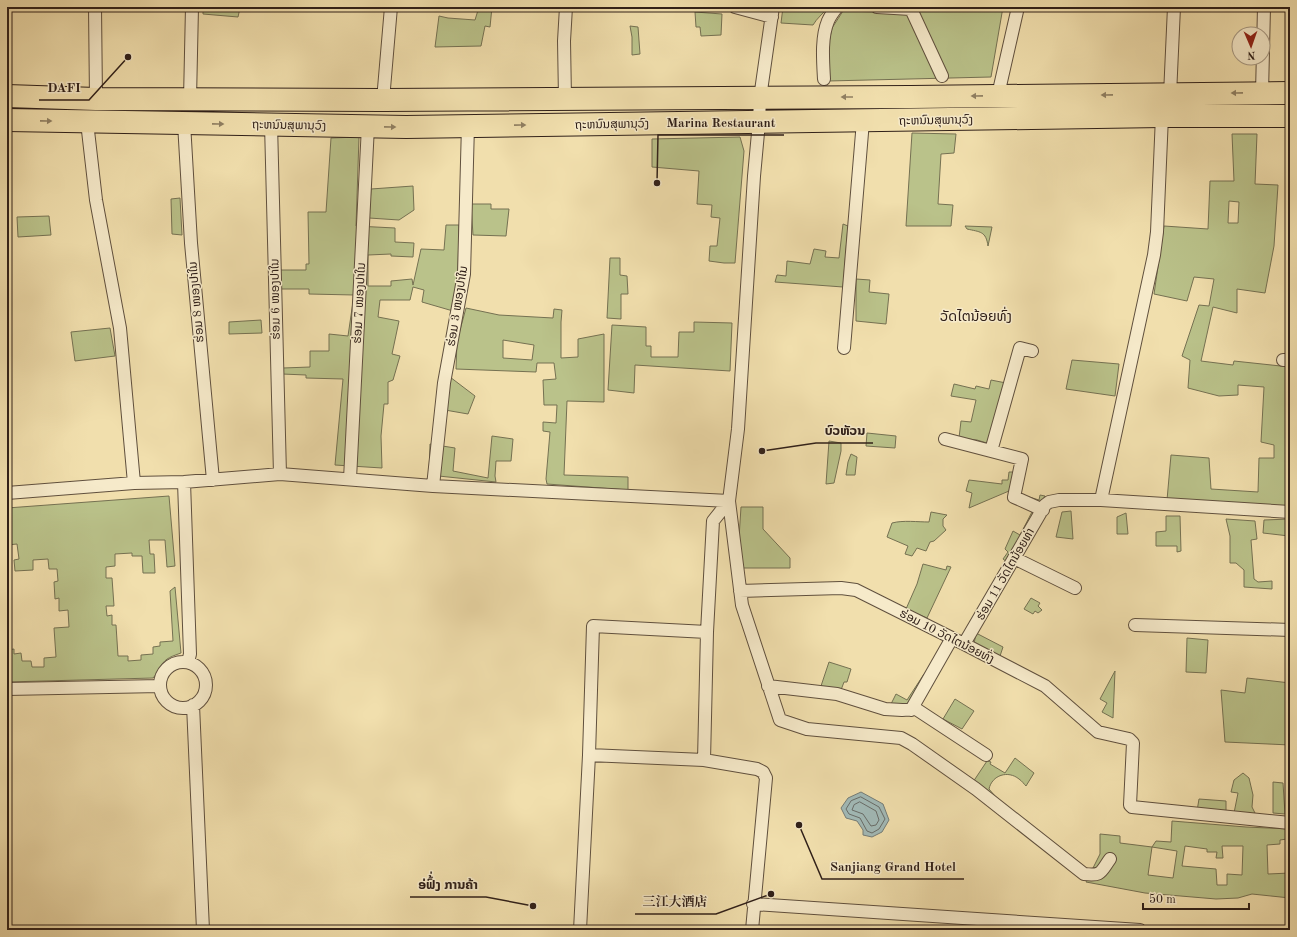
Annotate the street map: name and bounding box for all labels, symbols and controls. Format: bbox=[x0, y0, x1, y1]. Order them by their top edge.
north arrow bbox=[1231, 26, 1271, 66]
text: N bbox=[1246, 49, 1256, 60]
callout: DAFI bbox=[39, 75, 89, 100]
text: DAFI bbox=[47, 82, 81, 95]
one-way arrow bbox=[1231, 90, 1243, 97]
one-way arrow bbox=[971, 92, 983, 99]
one-way arrow bbox=[1100, 92, 1113, 98]
one-way arrow bbox=[840, 94, 853, 100]
callout: Marina Restaurant bbox=[658, 110, 784, 135]
street label: ຖະຫນົນສຸພານຸວົງ bbox=[899, 113, 973, 129]
street label: ຖະຫນົນສຸພານຸວົງ bbox=[575, 117, 649, 133]
text: Marina Restaurant bbox=[666, 117, 776, 130]
one-way arrow bbox=[40, 118, 53, 124]
street label: ຖະຫນົນສຸພານຸວົງ bbox=[252, 118, 326, 134]
one-way arrow bbox=[212, 121, 225, 127]
one-way arrow bbox=[514, 122, 527, 128]
one-way arrow bbox=[384, 123, 396, 130]
street label: ຮ່ອມ 6 ໜອງປາໃນ bbox=[267, 258, 283, 340]
street label: ຮ່ອມ 8 ໜອງປາໃນ bbox=[185, 261, 207, 343]
street label: ຮ່ອມ 7 ໜອງປາໃນ bbox=[350, 262, 368, 344]
street label: ຮ່ອມ 3 ໜອງປາໃນ bbox=[444, 265, 470, 347]
district label: ວັດໄຕນ້ອຍທົ່ງ bbox=[940, 306, 1012, 324]
callout: ບົວຫັວນ bbox=[816, 418, 873, 443]
text: ບົວຫັວນ bbox=[825, 424, 865, 438]
street label: ຮ່ອມ 11 ວັດໄຕນ້ອຍທ່າ bbox=[973, 526, 1037, 622]
street label: ຮ່ອມ 10 ວັດໄຕນ້ອຍທົ່ງ bbox=[897, 604, 998, 666]
callout: Sanjiang Grand Hotel bbox=[822, 854, 964, 879]
text: Sanjiang Grand Hotel bbox=[830, 861, 956, 874]
text: ອ່ຟົ້່ງ ການຄ້າ bbox=[418, 871, 478, 892]
callout: ອ່ຟົ້່ງ ການຄ້າ bbox=[410, 872, 486, 897]
scale bar bbox=[1143, 885, 1249, 911]
callout: 三江大酒店 bbox=[635, 889, 716, 914]
text: 50 m bbox=[1149, 893, 1176, 906]
text: 三江大酒店 bbox=[642, 894, 708, 909]

